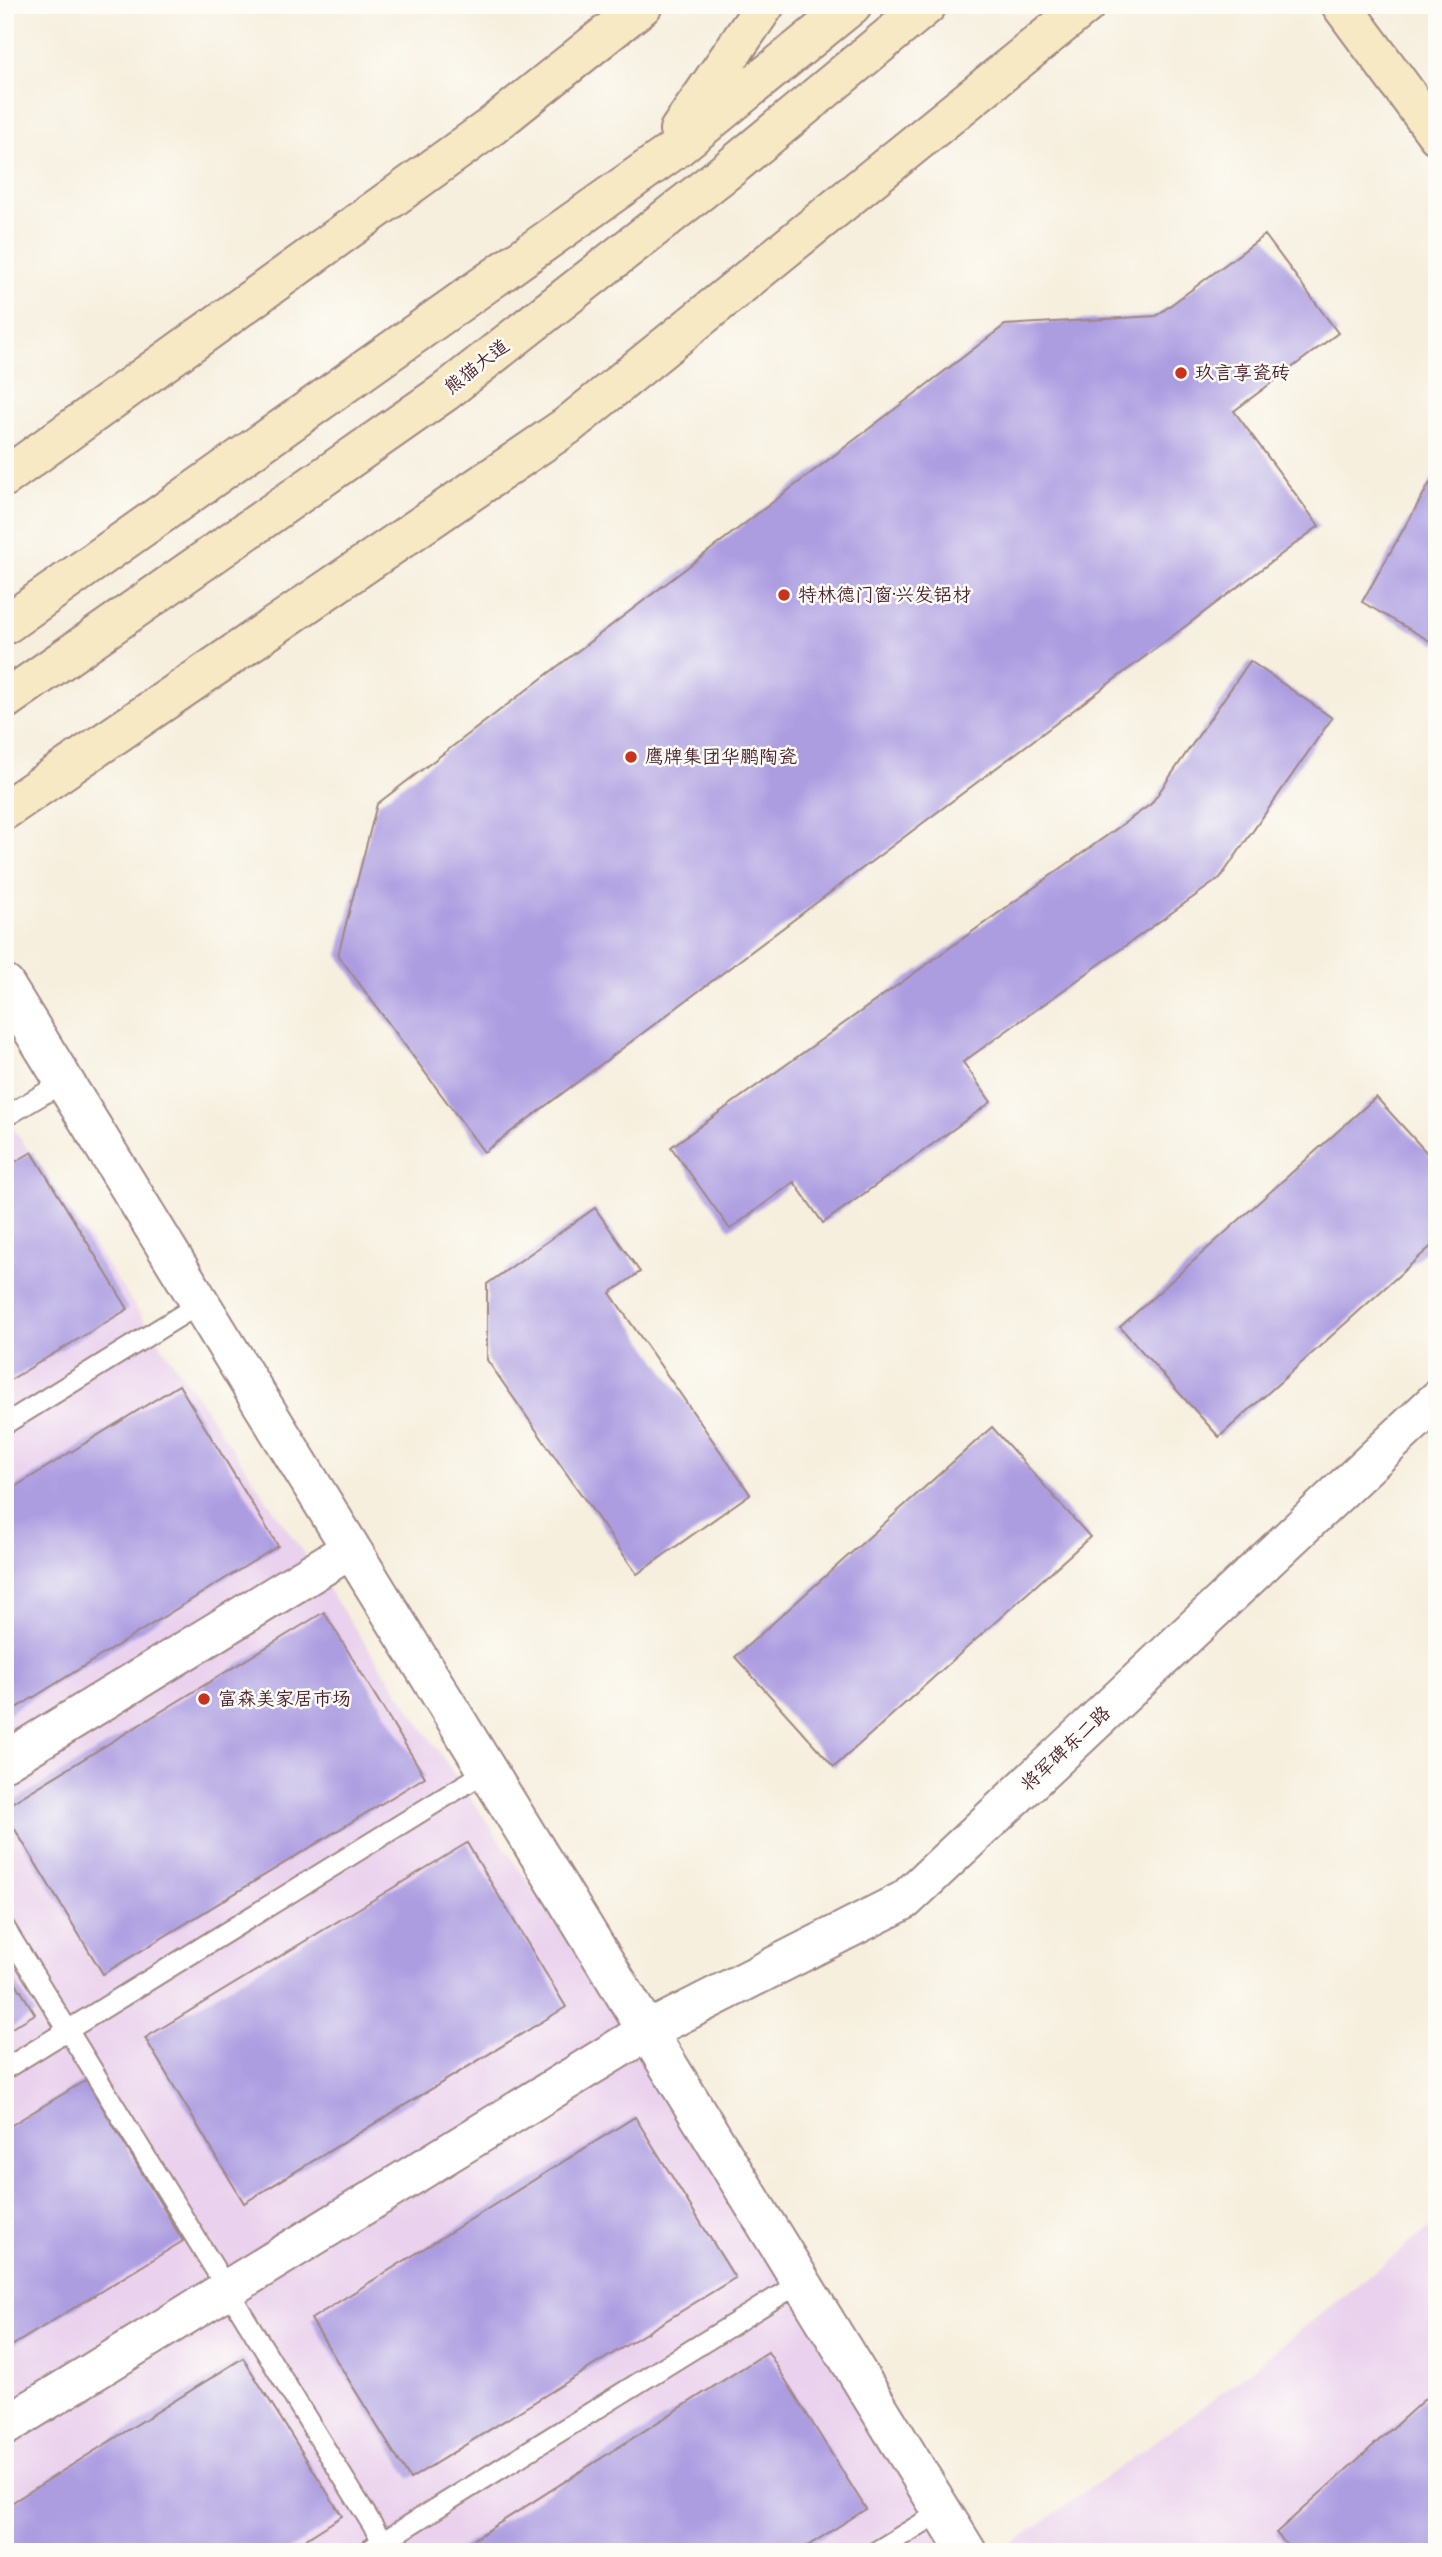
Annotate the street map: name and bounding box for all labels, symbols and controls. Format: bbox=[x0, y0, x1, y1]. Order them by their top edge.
street label: 熊猫大道 bbox=[440, 335, 514, 399]
place label: 玖言享瓷砖 bbox=[1195, 362, 1290, 385]
marker: 玖言享瓷砖 bbox=[1173, 365, 1189, 381]
place label: 特林德门窗·兴发铝材 bbox=[798, 584, 971, 607]
marker: 特林德门窗·兴发铝材 bbox=[776, 587, 792, 603]
place label: 鹰牌集团华鹏陶瓷 bbox=[645, 746, 797, 769]
marker: 鹰牌集团华鹏陶瓷 bbox=[623, 749, 639, 765]
place label: 富森美家居市场 bbox=[218, 1688, 351, 1711]
marker: 富森美家居市场 bbox=[196, 1691, 212, 1707]
street label: 将军碑东二路 bbox=[1016, 1702, 1116, 1796]

